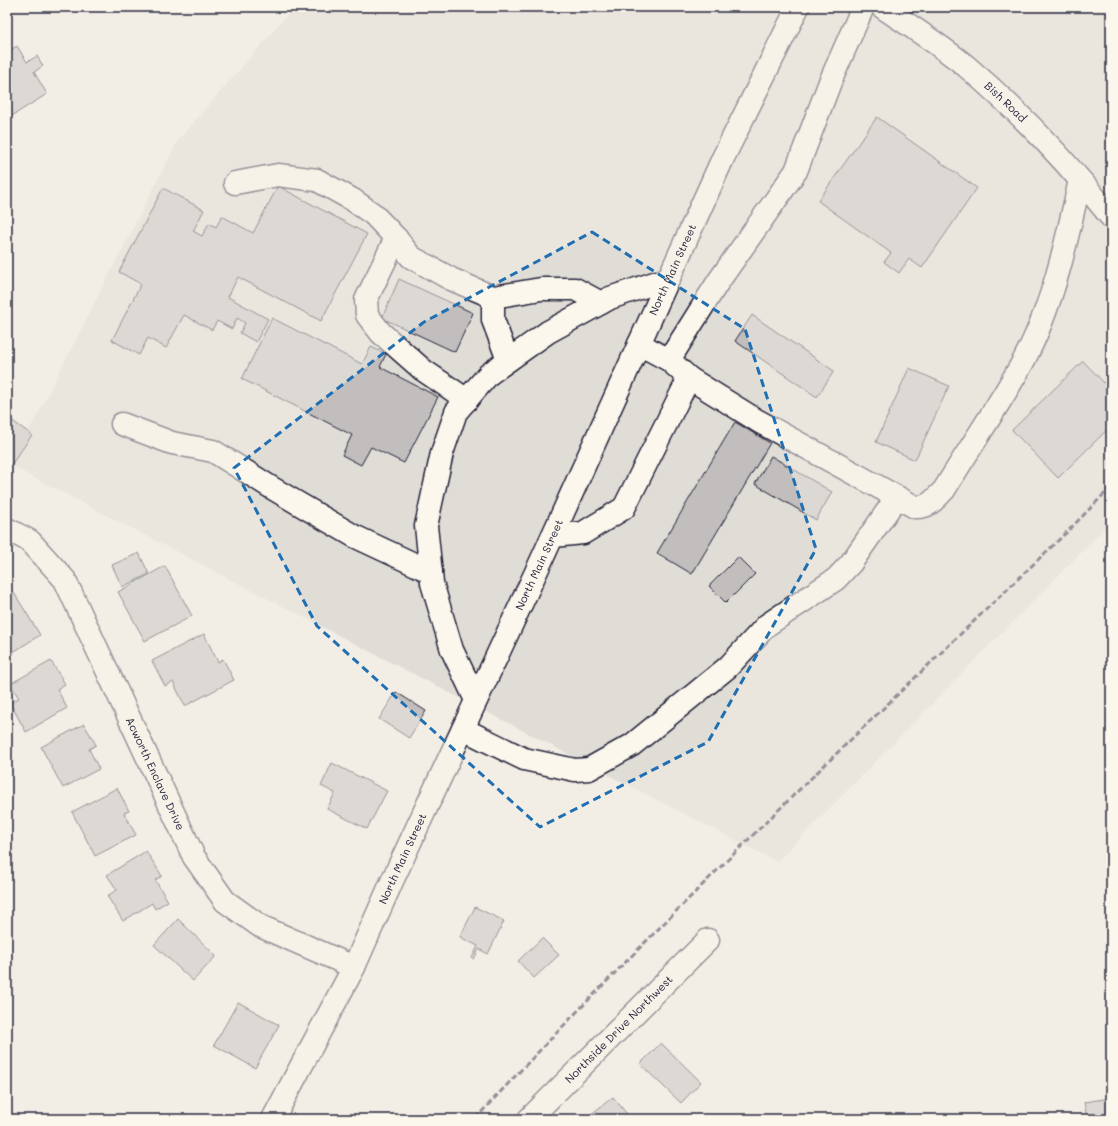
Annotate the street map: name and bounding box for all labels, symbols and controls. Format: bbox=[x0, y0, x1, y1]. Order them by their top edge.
street label: Bish Road bbox=[982, 78, 1030, 125]
street label: North Main Street bbox=[645, 221, 699, 317]
street label: North Main Street bbox=[511, 517, 566, 612]
street label: Acworth Enclave Drive bbox=[123, 715, 189, 833]
street label: North Main Street bbox=[375, 810, 430, 906]
street label: Northside Drive Northwest bbox=[561, 972, 676, 1086]

